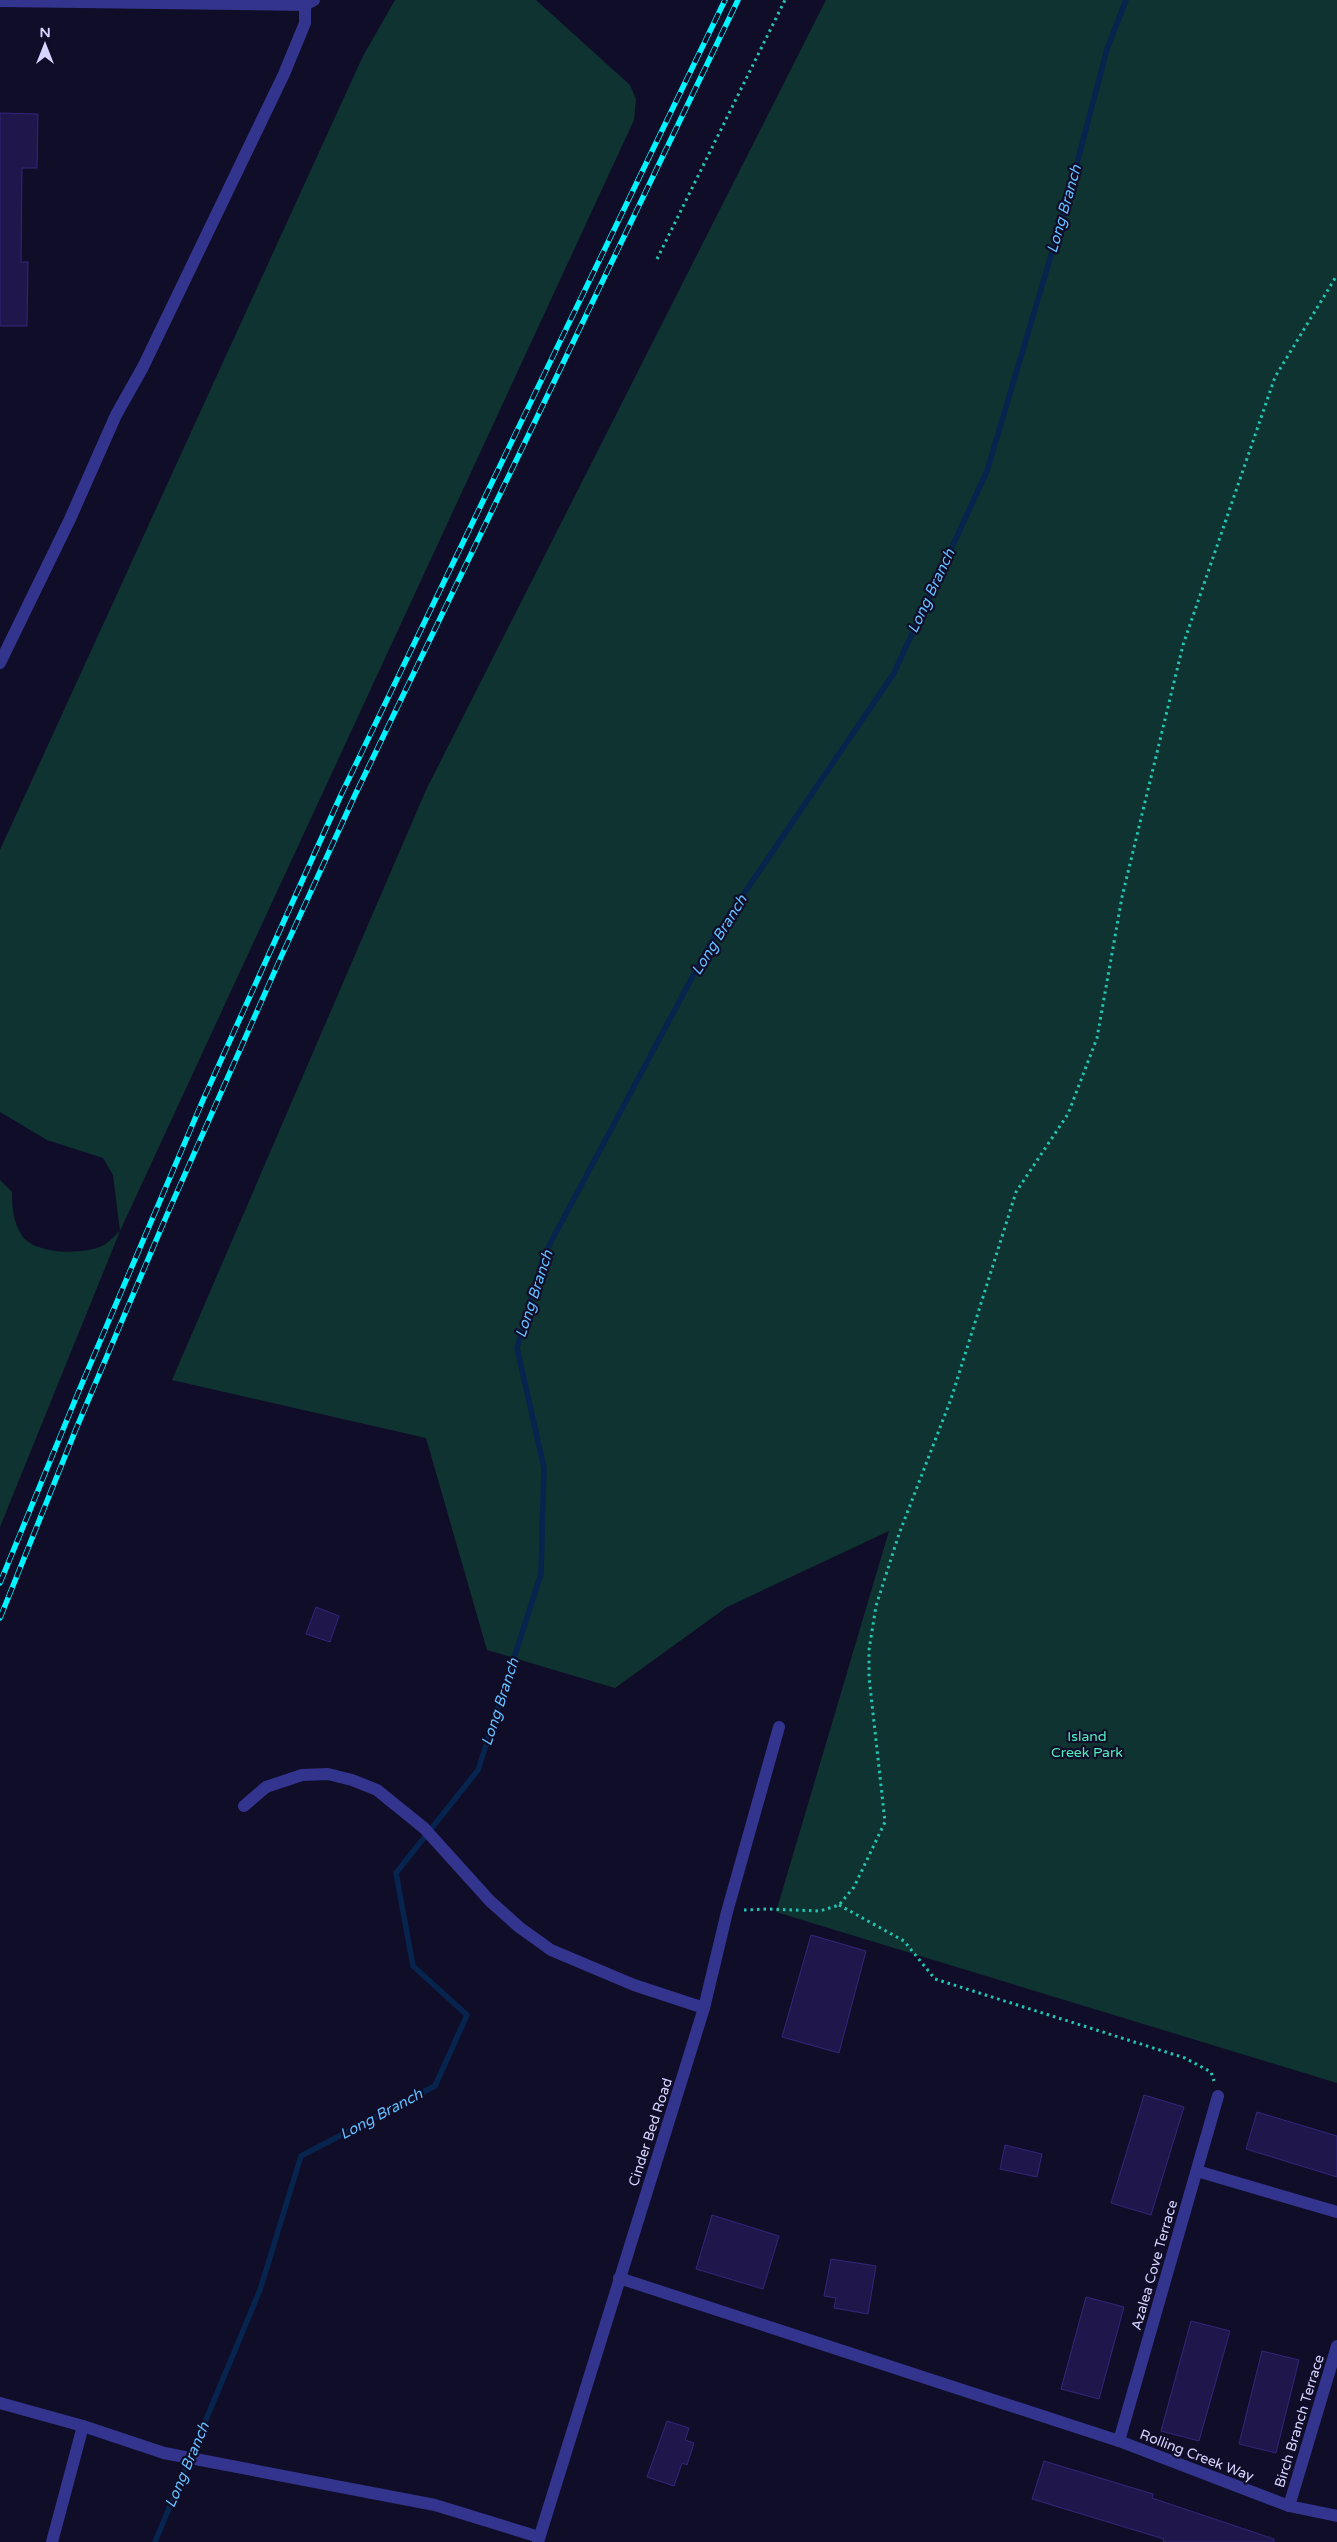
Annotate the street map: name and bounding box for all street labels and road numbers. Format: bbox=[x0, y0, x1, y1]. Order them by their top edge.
street label: Cinder Bed Road bbox=[625, 2076, 676, 2188]
street label: Azalea Cove Terrace bbox=[1128, 2198, 1181, 2332]
street label: Birch Branch Terrace bbox=[1271, 2352, 1328, 2490]
street label: Rolling Creek Way bbox=[1137, 2426, 1257, 2485]

